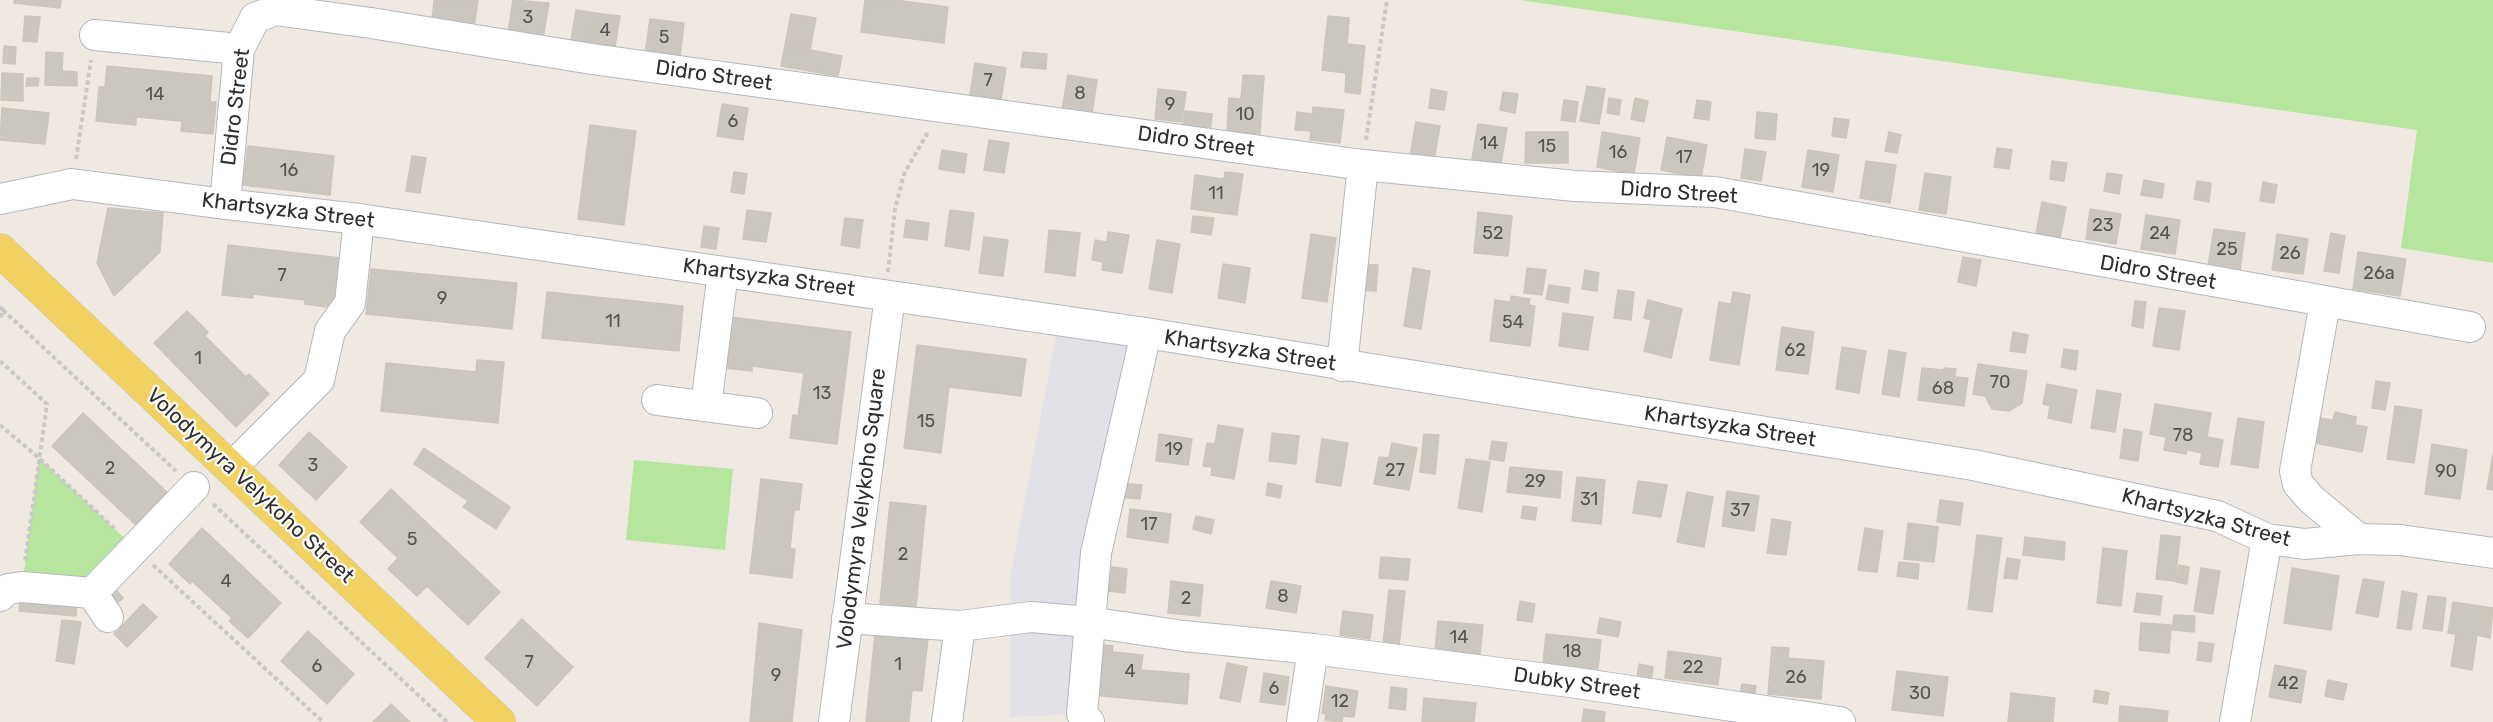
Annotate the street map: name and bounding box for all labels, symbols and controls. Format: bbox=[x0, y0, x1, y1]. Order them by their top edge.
house number: 3 bbox=[523, 7, 533, 29]
house number: 4 bbox=[599, 20, 611, 42]
house number: 5 bbox=[659, 27, 669, 49]
street label: Didro Street bbox=[216, 47, 256, 167]
street label: Didro Street bbox=[654, 55, 774, 97]
house number: 7 bbox=[983, 70, 993, 92]
house number: 8 bbox=[1074, 83, 1086, 105]
house number: 14 bbox=[146, 84, 164, 106]
house number: 9 bbox=[1165, 94, 1175, 116]
house number: 10 bbox=[1235, 104, 1255, 126]
house number: 6 bbox=[728, 111, 738, 133]
street label: Didro Street bbox=[1136, 121, 1256, 163]
house number: 14 bbox=[1480, 133, 1498, 155]
house number: 15 bbox=[1538, 136, 1556, 158]
house number: 16 bbox=[1609, 142, 1627, 164]
house number: 17 bbox=[1676, 147, 1692, 169]
house number: 16 bbox=[280, 160, 298, 182]
house number: 19 bbox=[1812, 160, 1830, 182]
street label: Didro Street bbox=[1619, 176, 1739, 210]
house number: 11 bbox=[1208, 183, 1224, 205]
street label: Khartsyzka Street bbox=[200, 188, 376, 234]
house number: 23 bbox=[2092, 215, 2114, 237]
house number: 52 bbox=[1482, 223, 1504, 245]
house number: 24 bbox=[2149, 223, 2171, 245]
house number: 25 bbox=[2216, 239, 2238, 261]
house number: 26 bbox=[2279, 243, 2301, 265]
street label: Didro Street bbox=[2098, 250, 2218, 296]
street label: Khartsyzka Street bbox=[681, 253, 857, 303]
house number: 26а bbox=[2363, 263, 2395, 285]
house number: 7 bbox=[277, 265, 287, 287]
house number: 9 bbox=[437, 288, 447, 310]
house number: 11 bbox=[605, 311, 621, 333]
house number: 54 bbox=[1502, 312, 1524, 334]
street label: Khartsyzka Street bbox=[1162, 325, 1338, 377]
house number: 62 bbox=[1784, 340, 1806, 362]
house number: 1 bbox=[194, 348, 202, 370]
street label: Volodymyra Velykoho Square bbox=[832, 367, 892, 651]
house number: 70 bbox=[1990, 372, 2010, 394]
house number: 68 bbox=[1932, 378, 1954, 400]
street label: Volodymyra Velykoho Street bbox=[141, 383, 359, 589]
house number: 13 bbox=[813, 383, 831, 405]
street label: Khartsyzka Street bbox=[1642, 401, 1818, 453]
house number: 15 bbox=[917, 411, 935, 433]
house number: 78 bbox=[2173, 425, 2193, 447]
house number: 19 bbox=[1165, 439, 1183, 461]
house number: 3 bbox=[308, 455, 318, 477]
house number: 2 bbox=[105, 458, 115, 480]
house number: 27 bbox=[1385, 460, 1405, 482]
house number: 90 bbox=[2435, 461, 2457, 483]
house number: 29 bbox=[1524, 471, 1546, 493]
street label: Khartsyzka Street bbox=[2119, 483, 2293, 553]
house number: 31 bbox=[1580, 489, 1598, 511]
house number: 37 bbox=[1730, 500, 1750, 522]
house number: 17 bbox=[1141, 514, 1157, 536]
house number: 5 bbox=[407, 529, 417, 551]
house number: 2 bbox=[898, 544, 908, 566]
house number: 4 bbox=[220, 571, 232, 593]
house number: 8 bbox=[1277, 586, 1289, 608]
house number: 2 bbox=[1181, 588, 1191, 610]
house number: 14 bbox=[1450, 627, 1468, 649]
house number: 18 bbox=[1562, 641, 1582, 663]
house number: 7 bbox=[524, 652, 534, 674]
house number: 1 bbox=[894, 654, 902, 676]
house number: 6 bbox=[312, 656, 322, 678]
house number: 22 bbox=[1682, 657, 1704, 679]
house number: 4 bbox=[1124, 661, 1136, 683]
street label: Dubky Street bbox=[1512, 663, 1642, 705]
house number: 9 bbox=[771, 665, 781, 687]
house number: 26 bbox=[1785, 667, 1807, 689]
house number: 42 bbox=[2277, 673, 2299, 695]
house number: 6 bbox=[1269, 678, 1279, 700]
house number: 30 bbox=[1909, 683, 1931, 705]
house number: 12 bbox=[1331, 691, 1349, 713]

